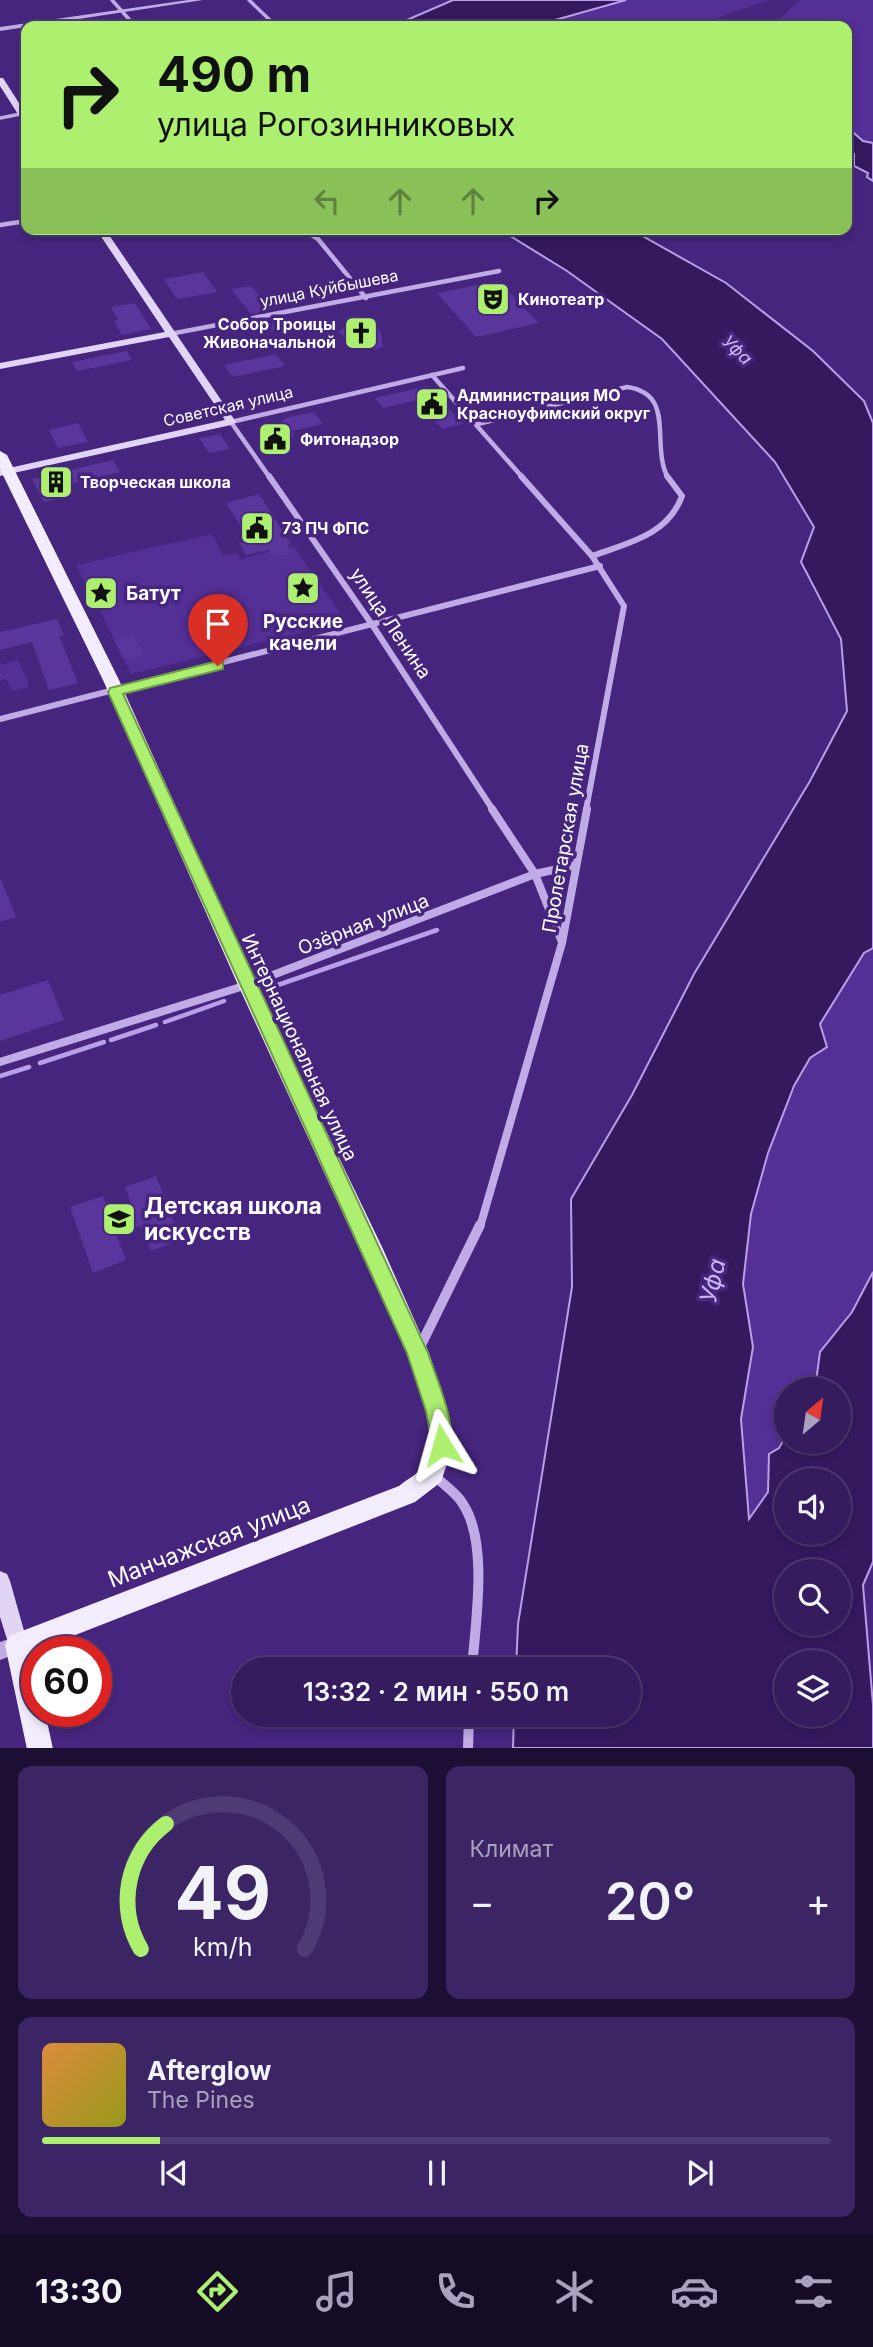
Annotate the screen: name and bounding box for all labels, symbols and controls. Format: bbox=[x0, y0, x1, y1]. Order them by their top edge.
text: 490 m bbox=[157, 45, 311, 104]
icon: right bbox=[42, 49, 133, 140]
text: улица Рогозинниковых bbox=[157, 105, 515, 144]
icon: left bbox=[308, 182, 346, 220]
icon: ahead bbox=[381, 182, 419, 220]
icon: ahead bbox=[454, 182, 492, 220]
icon: right bbox=[527, 182, 565, 220]
street label: улица Куйбышева bbox=[258, 265, 400, 311]
theatre icon: Кинотеатр bbox=[474, 280, 512, 318]
place label: Кинотеатр bbox=[518, 289, 604, 309]
place label: Собор Троицы Живоначальной bbox=[203, 314, 336, 352]
church icon: Собор Троицы Живоначальной bbox=[342, 314, 380, 352]
water label: Уфа bbox=[718, 330, 757, 369]
street label: Советская улица bbox=[161, 381, 295, 431]
public building icon: Администрация МО Красноуфимский округ bbox=[413, 385, 451, 423]
place label: Администрация МО Красноуфимский округ bbox=[457, 385, 650, 423]
public building icon: Фитонадзор bbox=[256, 420, 294, 458]
place label: Фитонадзор bbox=[300, 429, 399, 449]
building icon: Творческая школа bbox=[37, 463, 75, 501]
place label: Творческая школа bbox=[80, 472, 231, 492]
public building icon: 73 ПЧ ФПС bbox=[238, 509, 276, 547]
place label: 73 ПЧ ФПС bbox=[282, 518, 370, 538]
street label: улица Ленина bbox=[345, 563, 436, 683]
place icon: Русские качели bbox=[284, 569, 322, 607]
place icon: Батут bbox=[82, 574, 120, 612]
place label: Батут bbox=[126, 582, 181, 605]
pin bbox=[188, 594, 248, 666]
icon: arrive bbox=[199, 605, 237, 643]
place label: Русские качели bbox=[263, 610, 343, 655]
street label: Пролетарская улица bbox=[537, 742, 593, 935]
street label: Озёрная улица bbox=[294, 889, 432, 960]
street label: Интернациональная улица bbox=[237, 930, 362, 1164]
place label: Детская школа искусств bbox=[144, 1192, 322, 1246]
school or university icon: Детская школа искусств bbox=[100, 1200, 138, 1238]
water label: Уфа bbox=[693, 1256, 732, 1306]
north arrow bbox=[774, 1377, 850, 1454]
map controls bbox=[774, 1377, 851, 1727]
position arrow bbox=[405, 1408, 479, 1482]
button: sound bbox=[774, 1468, 851, 1545]
street label: Манчажская улица bbox=[104, 1490, 314, 1594]
button: search bbox=[774, 1559, 851, 1636]
speed limit sign: 60 bbox=[21, 1636, 112, 1727]
button: layers bbox=[774, 1650, 851, 1727]
text: 13:32 · 2 мин · 550 m bbox=[303, 1676, 569, 1707]
text: Климат bbox=[470, 1835, 553, 1863]
text: 49 bbox=[174, 1848, 271, 1937]
text: 20° bbox=[605, 1870, 696, 1933]
text: − bbox=[470, 1879, 495, 1925]
text: + bbox=[806, 1879, 831, 1925]
text: km/h bbox=[193, 1931, 252, 1961]
text: Afterglow bbox=[147, 2055, 271, 2086]
text: The Pines bbox=[147, 2086, 255, 2114]
icon: previous bbox=[155, 2154, 193, 2192]
icon: pause bbox=[418, 2154, 456, 2192]
icon: next bbox=[681, 2154, 719, 2192]
icon: directions bbox=[193, 2267, 242, 2316]
icon: music bbox=[312, 2267, 361, 2316]
icon: phone bbox=[431, 2267, 480, 2316]
icon: climate bbox=[550, 2267, 599, 2316]
icon: car bbox=[670, 2267, 719, 2316]
icon: filters bbox=[789, 2267, 838, 2316]
text: 13:30 bbox=[35, 2272, 122, 2311]

